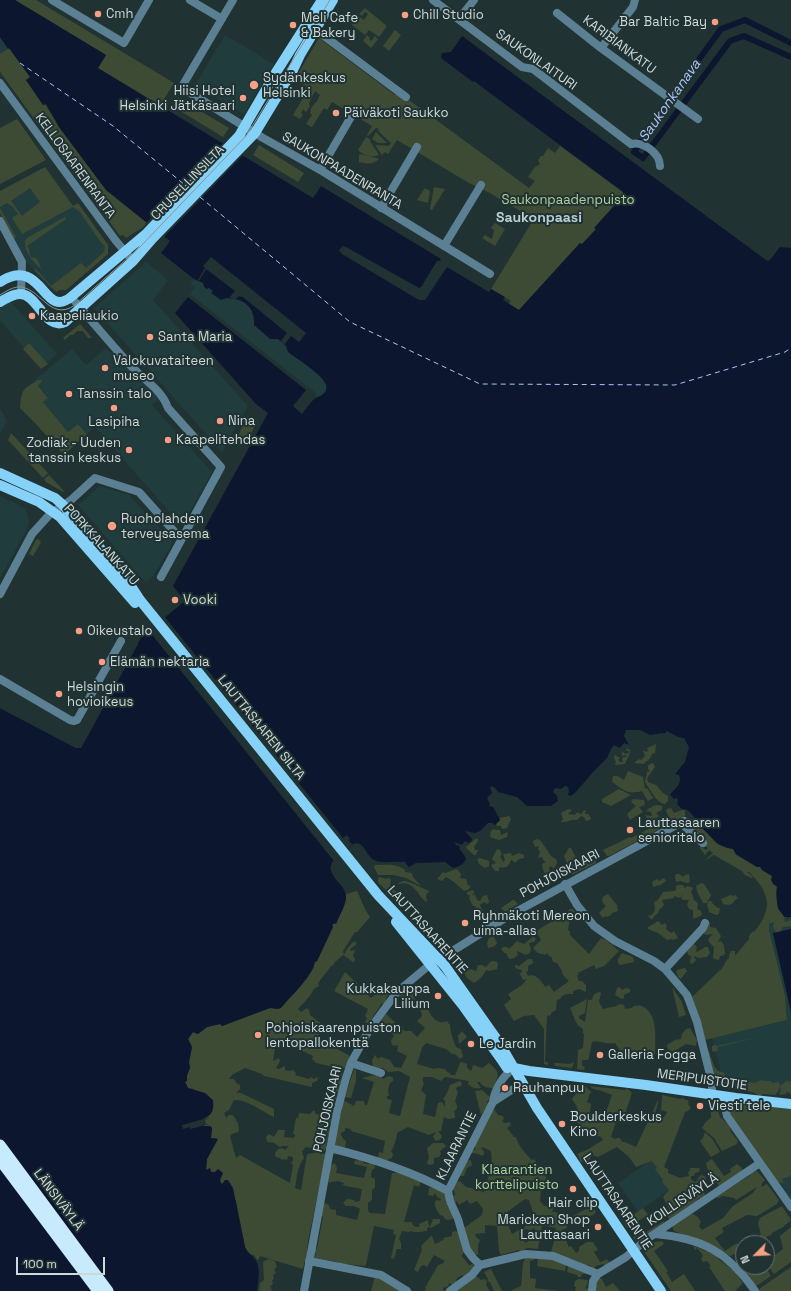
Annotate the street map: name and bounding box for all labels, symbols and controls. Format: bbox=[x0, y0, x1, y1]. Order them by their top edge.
place label: Cmh bbox=[106, 6, 133, 22]
place label: Chill Studio bbox=[413, 7, 484, 23]
marker: Cmh bbox=[93, 9, 103, 19]
place label: Meli Cafe & Bakery bbox=[301, 10, 358, 41]
marker: Chill Studio bbox=[400, 10, 410, 20]
street label: KARIBIANKATU bbox=[579, 12, 659, 78]
place label: Bar Baltic Bay bbox=[619, 14, 707, 30]
marker: Bar Baltic Bay bbox=[710, 17, 720, 27]
marker: Meli Cafe & Bakery bbox=[288, 20, 298, 30]
street label: SAUKONLAITURI bbox=[492, 26, 580, 94]
water label: Saukonkanava bbox=[635, 57, 705, 145]
place label: Sydänkeskus Helsinki bbox=[263, 70, 346, 101]
marker: Sydänkeskus Helsinki bbox=[248, 79, 260, 91]
place label: Hiisi Hotel Helsinki Jätkäsaari bbox=[120, 83, 235, 114]
marker: Hiisi Hotel Helsinki Jätkäsaari bbox=[238, 93, 248, 103]
place label: Päiväkoti Saukko bbox=[344, 105, 448, 121]
marker: Päiväkoti Saukko bbox=[331, 108, 341, 118]
street label: KELLOSAARENRANTA bbox=[32, 110, 118, 222]
street label: SAUKONPAADENRANTA bbox=[279, 129, 405, 213]
street label: CRUSELLINSILTA bbox=[148, 142, 228, 224]
park label: Saukonpaadenpuisto bbox=[501, 192, 635, 208]
district label: Saukonpaasi bbox=[496, 210, 582, 226]
place label: Kaapeliaukio bbox=[40, 308, 119, 324]
marker: Kaapeliaukio bbox=[27, 311, 37, 321]
place label: Santa Maria bbox=[158, 329, 232, 345]
marker: Santa Maria bbox=[145, 332, 155, 342]
place label: Valokuvataiteen museo bbox=[113, 353, 214, 384]
marker: Valokuvataiteen museo bbox=[100, 363, 110, 373]
place label: Tanssin talo bbox=[77, 386, 152, 402]
marker: Tanssin talo bbox=[64, 389, 74, 399]
marker: Lasipiha bbox=[109, 403, 119, 413]
place label: Nina bbox=[228, 413, 255, 429]
place label: Lasipiha bbox=[88, 414, 140, 430]
marker: Nina bbox=[215, 416, 225, 426]
place label: Kaapelitehdas bbox=[176, 432, 265, 448]
place label: Zodiak - Uuden tanssin keskus bbox=[26, 435, 121, 466]
marker: Kaapelitehdas bbox=[163, 435, 173, 445]
marker: Zodiak - Uuden tanssin keskus bbox=[124, 445, 134, 455]
street label: PORKKALANKATU bbox=[60, 501, 142, 589]
place label: Ruoholahden terveysasema bbox=[121, 511, 209, 542]
marker: Ruoholahden terveysasema bbox=[106, 520, 118, 532]
place label: Vooki bbox=[183, 592, 217, 608]
marker: Vooki bbox=[170, 595, 180, 605]
place label: Oikeustalo bbox=[87, 623, 153, 639]
marker: Oikeustalo bbox=[74, 626, 84, 636]
place label: Elämän nektaria bbox=[110, 654, 210, 670]
marker: Elämän nektaria bbox=[97, 657, 107, 667]
street label: LAUTTASAAREN SILTA bbox=[214, 673, 308, 783]
place label: Helsingin hovioikeus bbox=[67, 679, 133, 710]
marker: Helsingin hovioikeus bbox=[54, 689, 64, 699]
place label: Lauttasaaren senioritalo bbox=[638, 815, 720, 846]
marker: Lauttasaaren senioritalo bbox=[625, 825, 635, 835]
street label: POHJOISKAARI bbox=[517, 846, 603, 902]
street label: LAUTTASAARENTIE bbox=[383, 883, 471, 977]
place label: Ryhmäkoti Mereon uima-allas bbox=[473, 908, 590, 939]
marker: Ryhmäkoti Mereon uima-allas bbox=[460, 918, 470, 928]
place label: Kukkakauppa Lilium bbox=[347, 981, 430, 1012]
marker: Kukkakauppa Lilium bbox=[433, 991, 443, 1001]
place label: Pohjoiskaarenpuiston lentopallokenttä bbox=[266, 1020, 401, 1051]
marker: Pohjoiskaarenpuiston lentopallokenttä bbox=[253, 1030, 263, 1040]
place label: Le Jardin bbox=[479, 1036, 536, 1052]
marker: Le Jardin bbox=[466, 1039, 476, 1049]
place label: Galleria Fogga bbox=[608, 1047, 696, 1063]
marker: Galleria Fogga bbox=[595, 1050, 605, 1060]
street label: POHJOISKAARI bbox=[310, 1064, 346, 1154]
street label: MERIPUISTOTIE bbox=[656, 1066, 748, 1094]
place label: Rauhanpuu bbox=[513, 1080, 584, 1096]
marker: Rauhanpuu bbox=[500, 1083, 510, 1093]
place label: Viesti tele bbox=[708, 1098, 770, 1114]
marker: Viesti tele bbox=[695, 1101, 705, 1111]
street label: KLAARANTIE bbox=[434, 1109, 480, 1183]
place label: Boulderkeskus Kino bbox=[570, 1109, 662, 1140]
marker: Boulderkeskus Kino bbox=[557, 1119, 567, 1129]
street label: LAUTTASAARENTIE bbox=[579, 1151, 655, 1253]
park label: Klaarantien korttelipuisto bbox=[475, 1162, 559, 1193]
street label: LÄNSIVÄYLÄ bbox=[30, 1166, 86, 1234]
street label: KOILLISVÄYLÄ bbox=[644, 1171, 722, 1229]
marker: Hair clip bbox=[568, 1184, 578, 1194]
place label: Hair clip bbox=[548, 1195, 598, 1211]
place label: Maricken Shop Lauttasaari bbox=[497, 1212, 590, 1243]
marker: Maricken Shop Lauttasaari bbox=[593, 1222, 603, 1232]
north arrow bbox=[735, 1235, 775, 1275]
scale bar bbox=[18, 1249, 107, 1275]
text: N bbox=[737, 1253, 753, 1266]
text: 100 m bbox=[23, 1256, 57, 1272]

